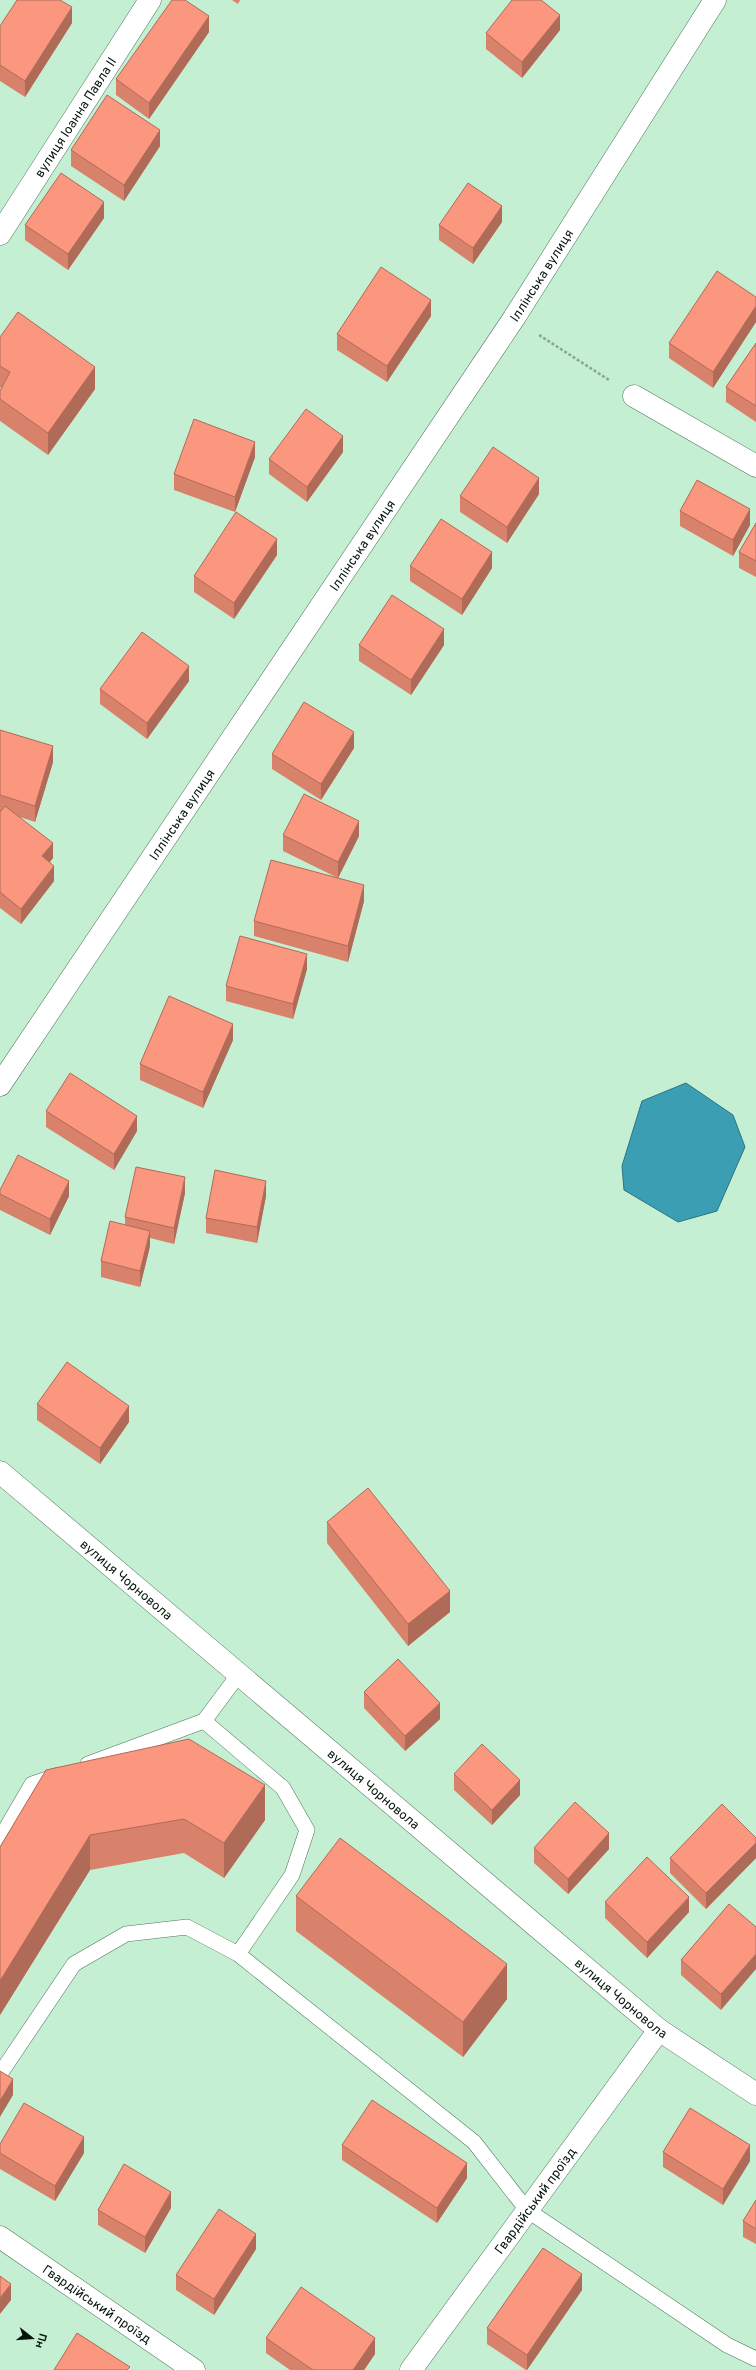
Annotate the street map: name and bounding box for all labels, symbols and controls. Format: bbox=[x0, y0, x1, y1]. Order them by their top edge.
street label: вулиця Іоанна Павла II bbox=[32, 55, 121, 181]
street label: Іллінська вулиця bbox=[508, 227, 578, 326]
street label: Іллінська вулиця bbox=[327, 498, 400, 595]
street label: Іллінська вулиця bbox=[147, 767, 219, 864]
street label: вулиця Чорновола bbox=[76, 1537, 175, 1624]
street label: вулиця Чорновола bbox=[323, 1747, 422, 1834]
street label: вулиця Чорновола bbox=[570, 1956, 669, 2043]
street label: Гвардійський проїзд bbox=[492, 2145, 581, 2258]
street label: Гвардійський проїзд bbox=[39, 2263, 154, 2348]
north arrow bbox=[12, 2318, 52, 2358]
text: Пн bbox=[32, 2331, 49, 2350]

